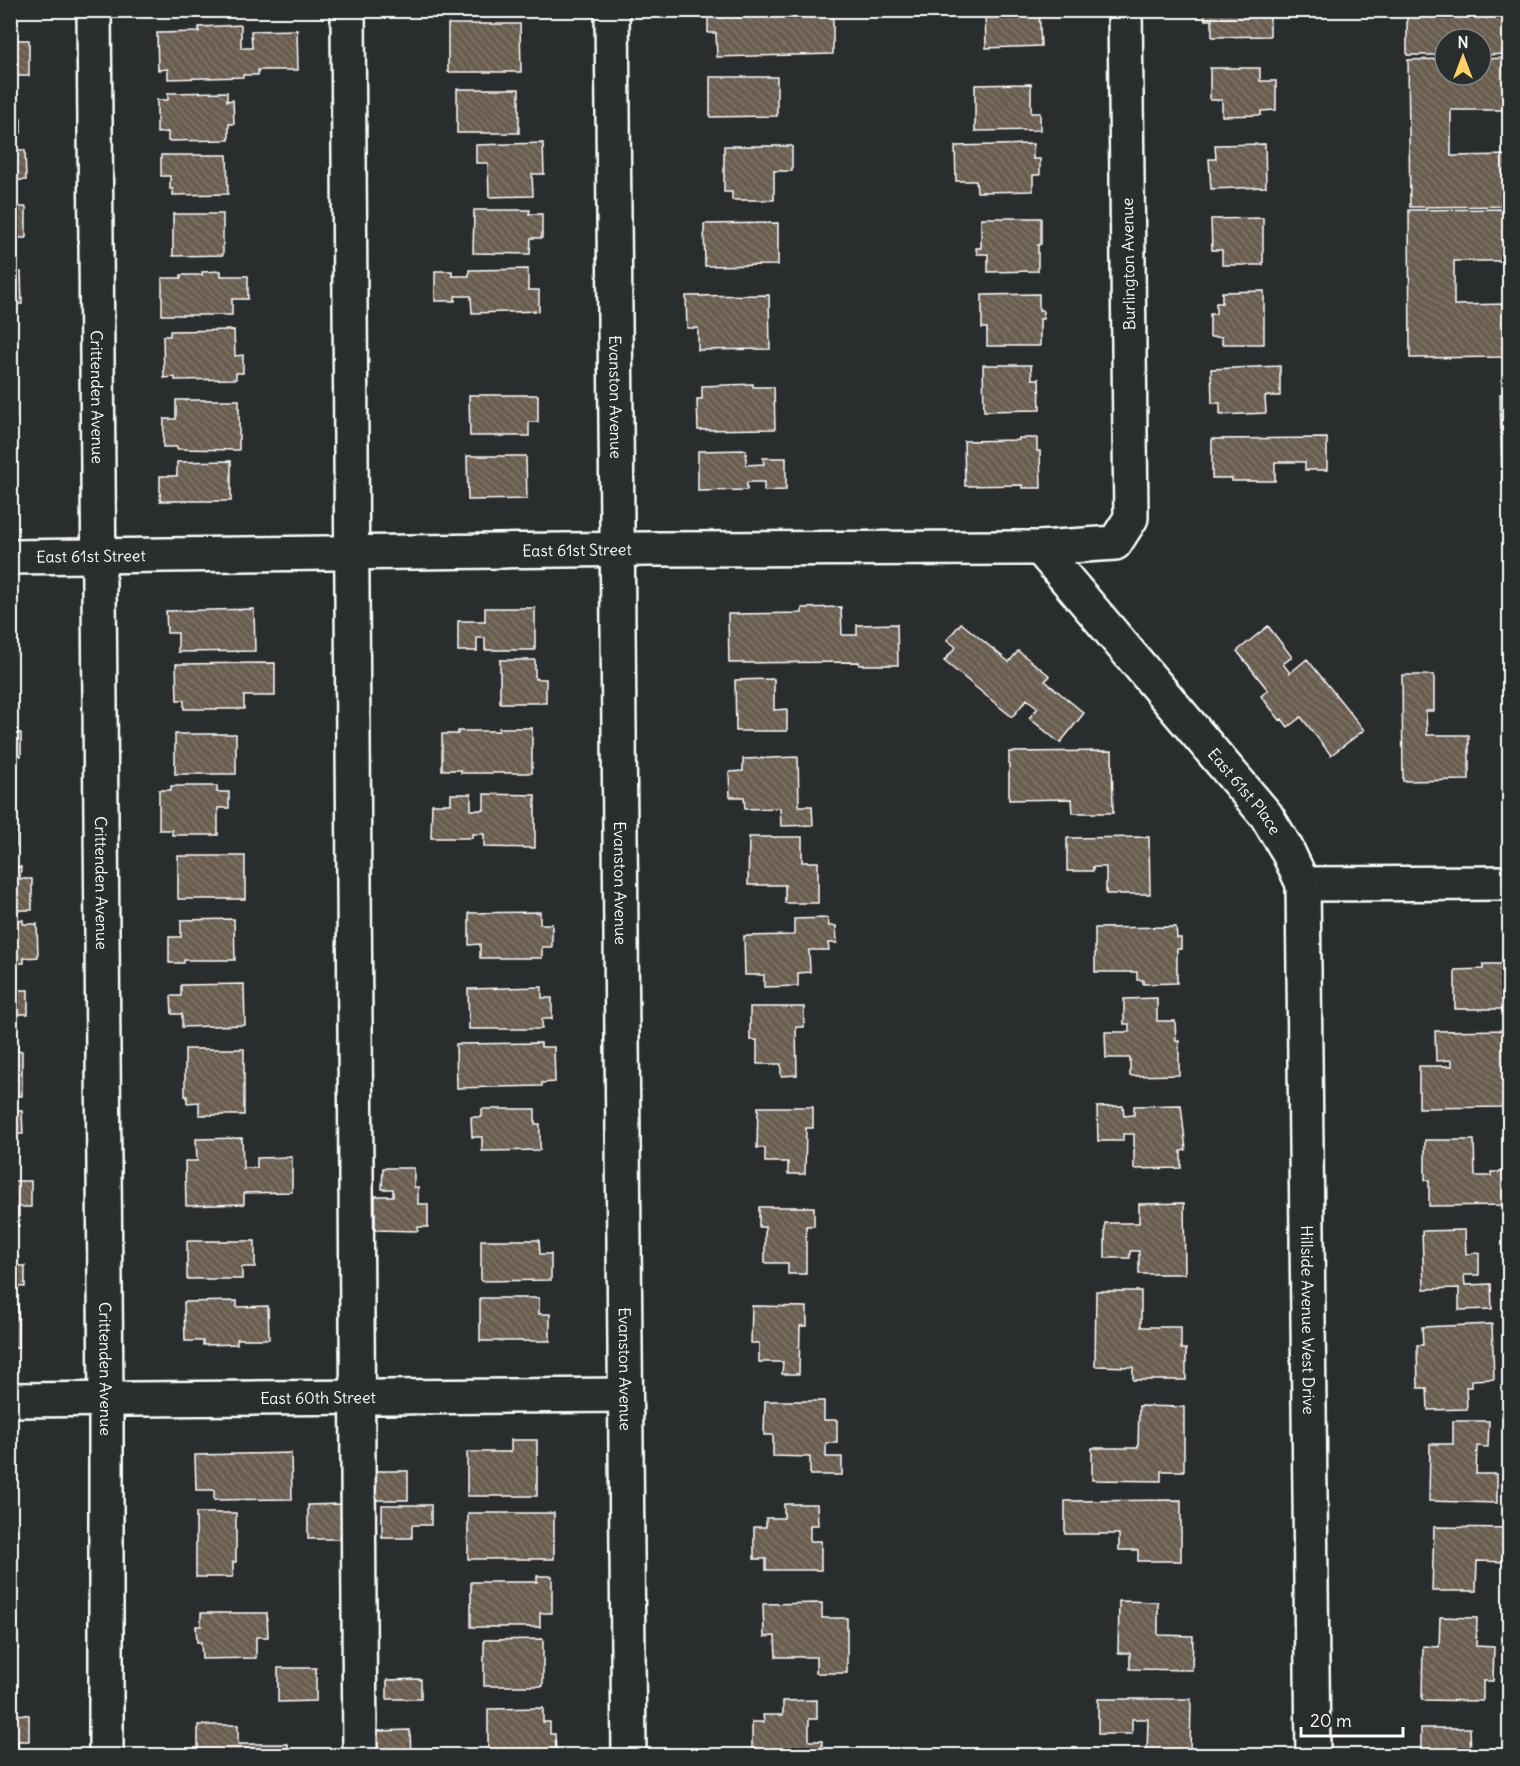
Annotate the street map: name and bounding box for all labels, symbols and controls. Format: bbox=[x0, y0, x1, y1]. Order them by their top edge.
north arrow bbox=[1433, 27, 1493, 87]
text: N bbox=[1457, 32, 1469, 52]
street label: Burlington Avenue bbox=[1117, 197, 1139, 331]
street label: Crittenden Avenue bbox=[87, 330, 108, 464]
street label: Evanston Avenue bbox=[605, 335, 626, 459]
street label: East 61st Street bbox=[522, 539, 632, 561]
street label: East 61st Street bbox=[36, 545, 147, 567]
street label: East 61st Place bbox=[1204, 744, 1285, 838]
street label: Crittenden Avenue bbox=[91, 816, 112, 950]
street label: Evanston Avenue bbox=[610, 821, 631, 945]
street label: Hillside Avenue West Drive bbox=[1297, 1225, 1319, 1415]
street label: Crittenden Avenue bbox=[95, 1302, 116, 1436]
street label: Evanston Avenue bbox=[615, 1307, 636, 1431]
street label: East 60th Street bbox=[260, 1387, 377, 1408]
scale bar bbox=[1301, 1700, 1403, 1738]
text: 20 m bbox=[1310, 1709, 1352, 1732]

